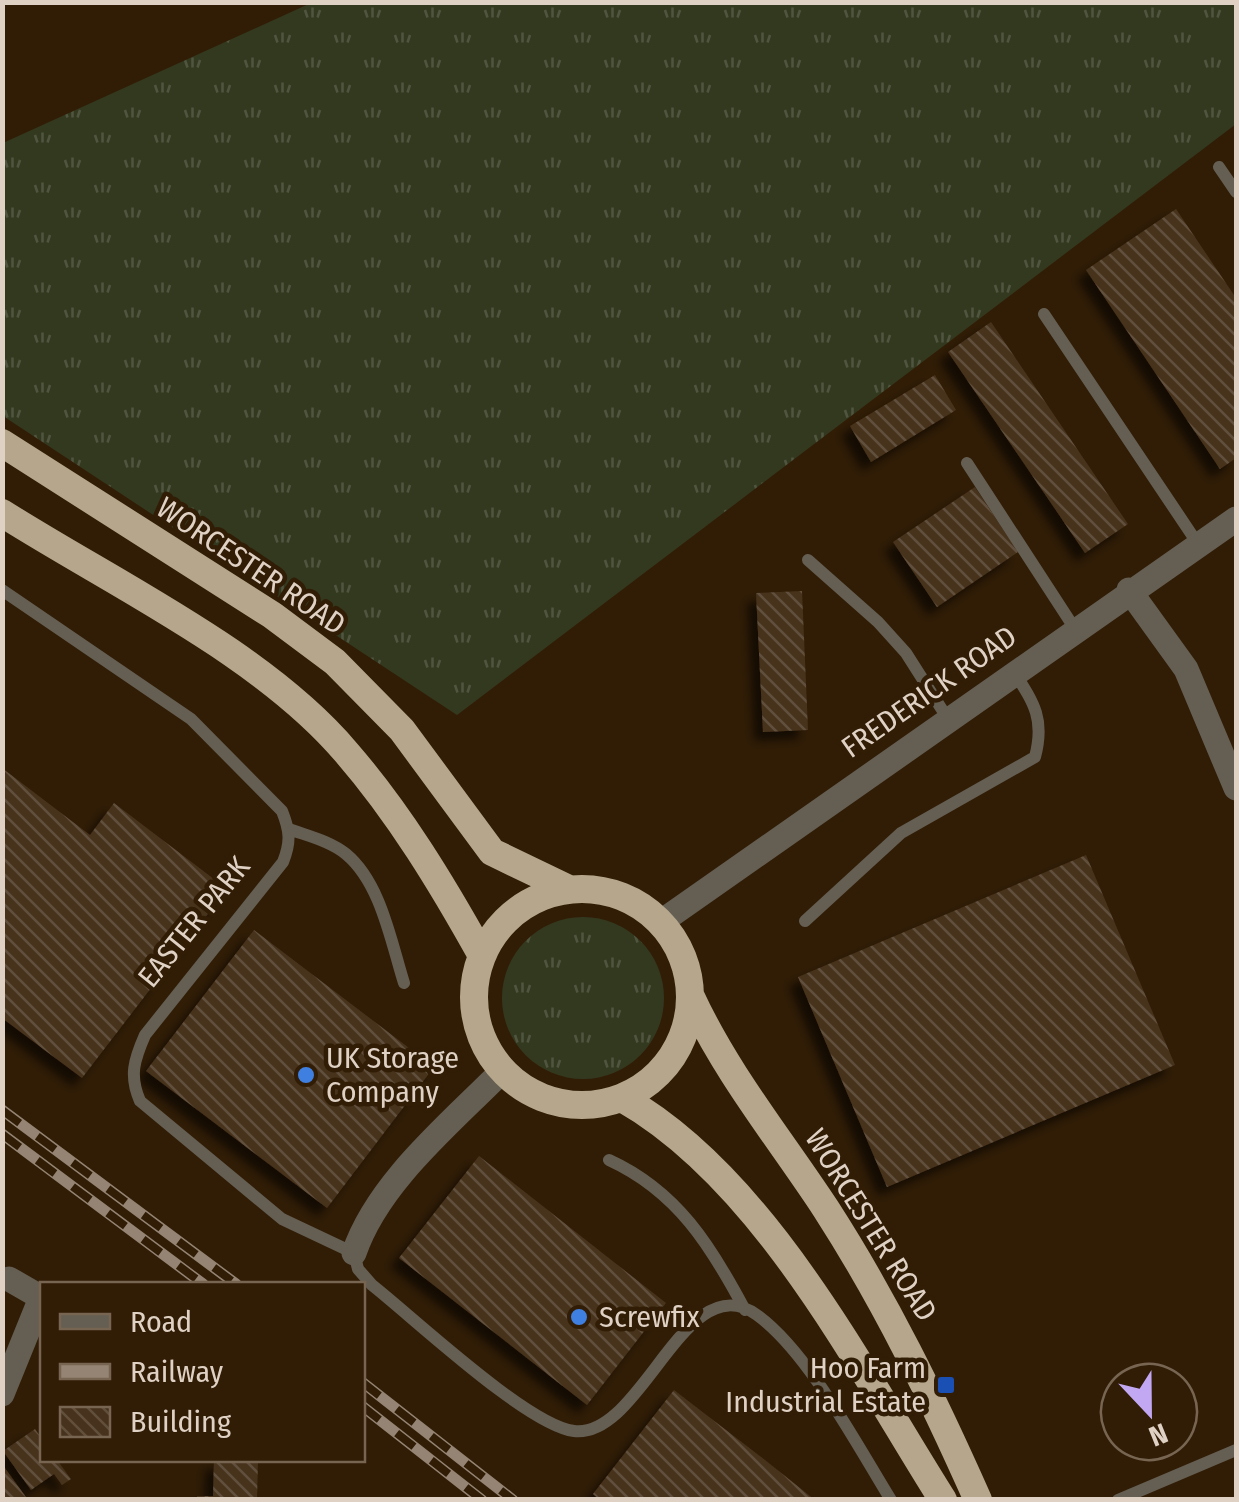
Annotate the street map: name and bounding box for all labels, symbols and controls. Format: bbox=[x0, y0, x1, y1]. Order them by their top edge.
street label: WORCESTER ROAD bbox=[150, 490, 352, 642]
street label: FREDERICK ROAD bbox=[835, 618, 1023, 766]
street label: EASTER PARK bbox=[131, 849, 258, 994]
place label: UK Storage Company bbox=[326, 1040, 459, 1110]
marker: UK Storage Company bbox=[295, 1064, 317, 1086]
street label: WORCESTER ROAD bbox=[797, 1122, 945, 1328]
legend bbox=[40, 1282, 365, 1462]
place label: Screwfix bbox=[599, 1299, 701, 1335]
text: Road bbox=[130, 1304, 192, 1340]
marker: Screwfix bbox=[568, 1306, 590, 1328]
place label: Hoo Farm Industrial Estate bbox=[725, 1350, 926, 1420]
text: Railway bbox=[130, 1354, 224, 1390]
north arrow bbox=[1099, 1362, 1199, 1462]
marker: Hoo Farm Industrial Estate bbox=[935, 1374, 957, 1396]
text: Building bbox=[130, 1404, 232, 1440]
text: N bbox=[1144, 1416, 1172, 1453]

